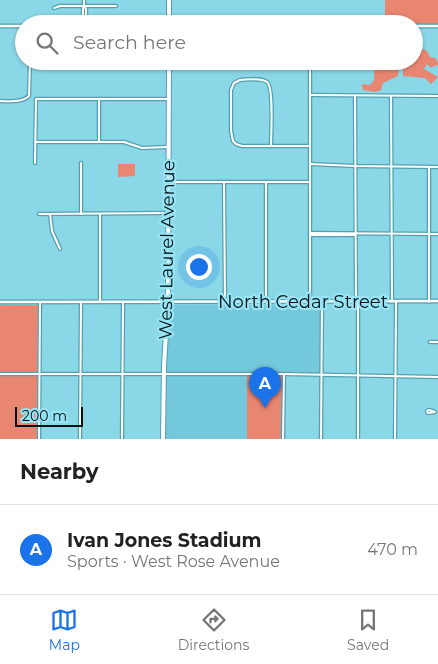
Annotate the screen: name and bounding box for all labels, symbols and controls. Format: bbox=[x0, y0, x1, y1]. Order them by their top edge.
search box bbox=[15, 15, 423, 70]
icon: search bbox=[33, 29, 61, 57]
text: Search here bbox=[73, 31, 186, 54]
street label: West Laurel Avenue bbox=[154, 160, 180, 340]
your location bbox=[186, 254, 212, 280]
street label: North Cedar Street bbox=[218, 291, 388, 313]
pin: A bbox=[249, 367, 281, 408]
scale bar bbox=[15, 404, 82, 427]
text: 200 m bbox=[22, 407, 67, 425]
text: Nearby bbox=[20, 459, 99, 484]
text: Ivan Jones Stadium bbox=[67, 529, 262, 552]
text: A bbox=[30, 540, 42, 559]
text: 470 m bbox=[367, 540, 418, 559]
text: Sports · West Rose Avenue bbox=[67, 552, 280, 571]
tab: Map bbox=[49, 606, 80, 654]
tab: Directions bbox=[178, 606, 249, 654]
tab: Saved bbox=[347, 606, 389, 654]

